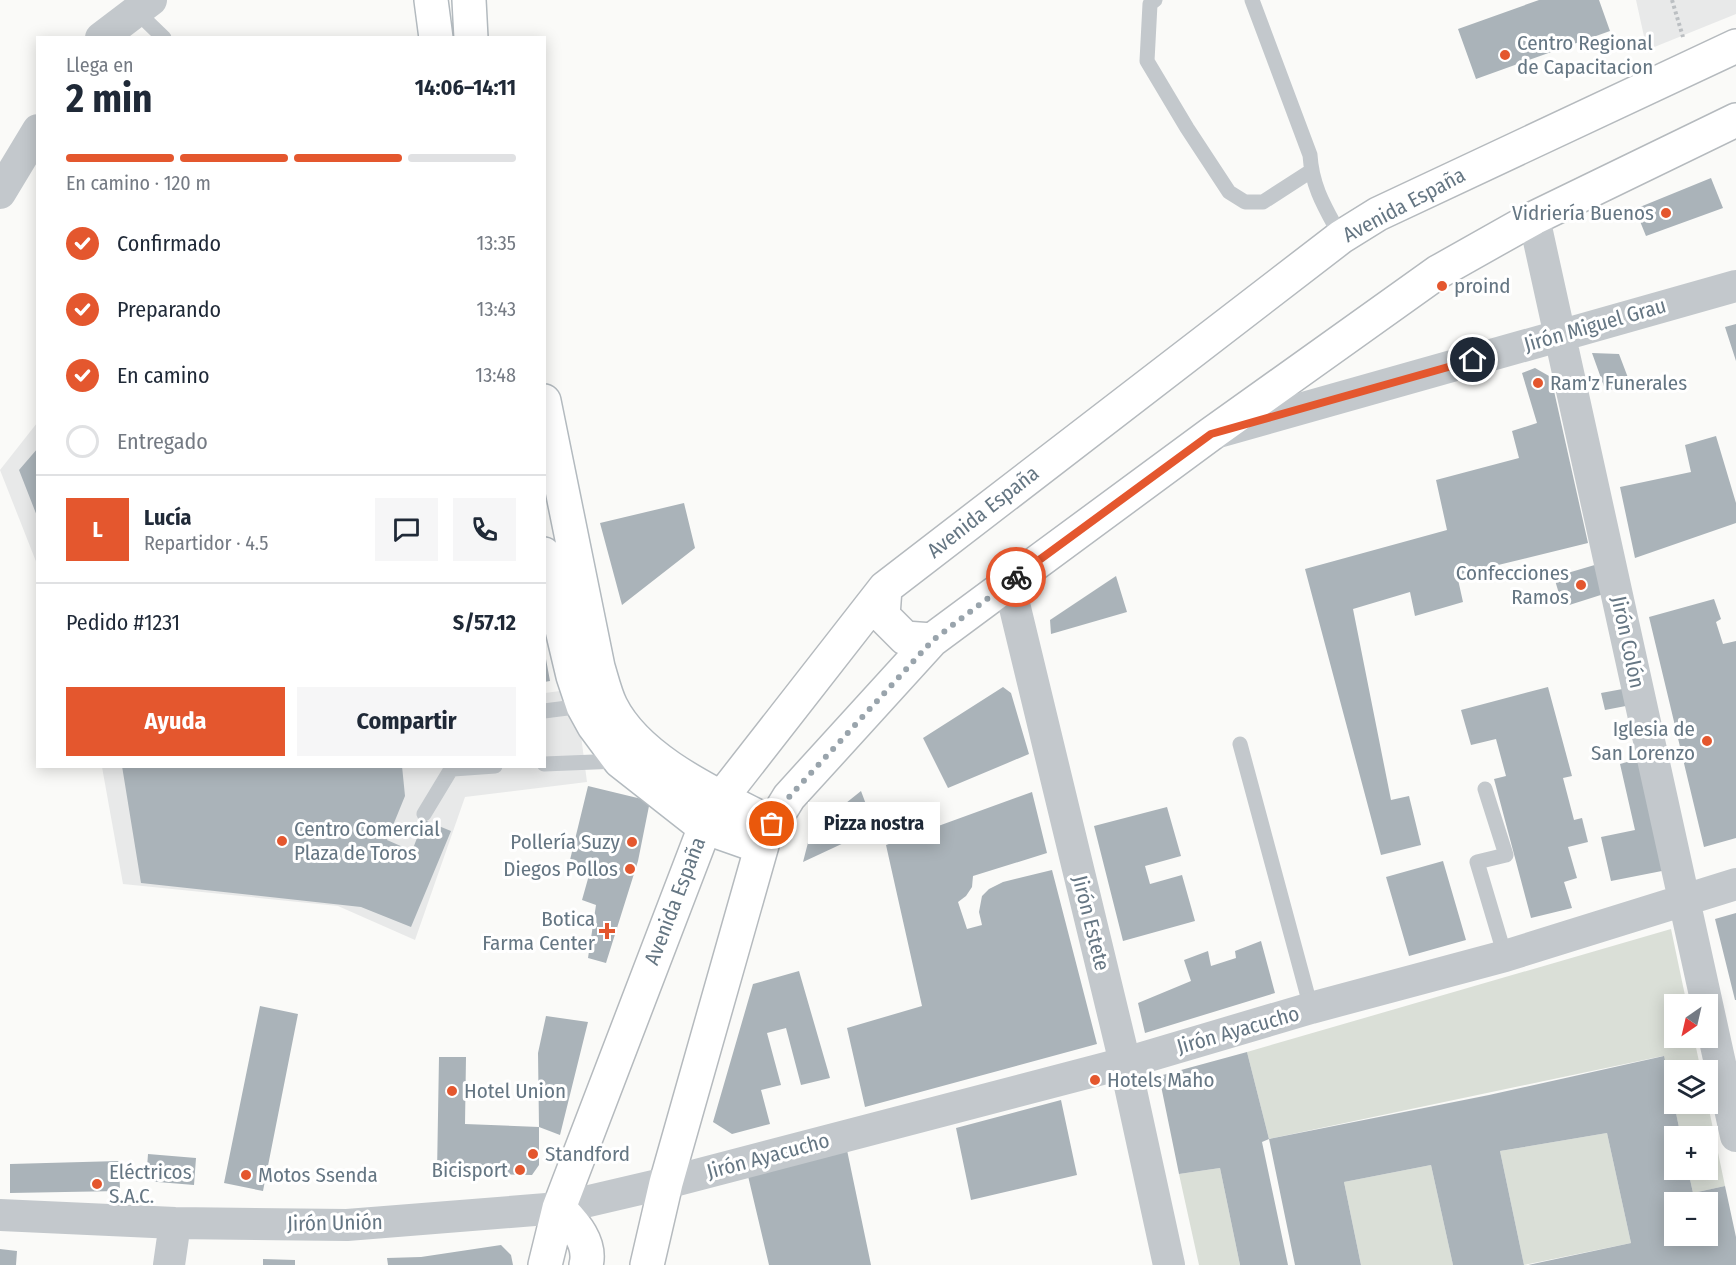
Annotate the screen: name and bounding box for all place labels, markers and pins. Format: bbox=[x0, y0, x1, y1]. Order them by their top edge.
place label: Centro Regional de Capacitacion bbox=[1517, 30, 1653, 80]
marker: Centro Regional de Capacitacion bbox=[1498, 48, 1512, 62]
place label: Vidriería Buenos bbox=[1512, 200, 1654, 226]
marker: Vidriería Buenos bbox=[1659, 206, 1673, 220]
place label: proind bbox=[1454, 273, 1511, 299]
marker: proind bbox=[1435, 279, 1449, 293]
pin bbox=[1447, 334, 1498, 385]
place label: Ram'z Funerales bbox=[1550, 370, 1687, 396]
marker: Ram'z Funerales bbox=[1531, 376, 1545, 390]
place label: Confecciones Ramos bbox=[1456, 560, 1569, 610]
marker: Confecciones Ramos bbox=[1574, 578, 1588, 592]
place label: Iglesia de San Lorenzo bbox=[1591, 716, 1695, 766]
marker: Iglesia de San Lorenzo bbox=[1700, 734, 1714, 748]
pin bbox=[746, 798, 797, 849]
callout: Pizza nostra bbox=[808, 803, 940, 845]
place label: Centro Comercial Plaza de Toros bbox=[294, 816, 440, 866]
place label: Pollería Suzy bbox=[510, 829, 621, 855]
marker: Centro Comercial Plaza de Toros bbox=[275, 834, 289, 848]
marker: Pollería Suzy bbox=[625, 835, 639, 849]
place label: Diegos Pollos bbox=[503, 856, 618, 882]
marker: Diegos Pollos bbox=[623, 862, 637, 876]
place label: Botica Farma Center bbox=[482, 906, 596, 956]
marker: Botica Farma Center bbox=[600, 924, 614, 938]
place label: Hotels Maho bbox=[1107, 1067, 1214, 1093]
marker: Hotels Maho bbox=[1088, 1073, 1102, 1087]
place label: Hotel Union bbox=[464, 1078, 566, 1104]
marker: Hotel Union bbox=[445, 1084, 459, 1098]
place label: Standford bbox=[545, 1141, 630, 1167]
marker: Standford bbox=[526, 1147, 540, 1161]
place label: Bicisport bbox=[432, 1157, 508, 1183]
place label: Eléctricos S.A.C. bbox=[109, 1159, 192, 1209]
place label: Motos Ssenda bbox=[258, 1162, 378, 1188]
marker: Bicisport bbox=[513, 1163, 527, 1177]
marker: Motos Ssenda bbox=[239, 1168, 253, 1182]
marker: Eléctricos S.A.C. bbox=[90, 1177, 104, 1191]

